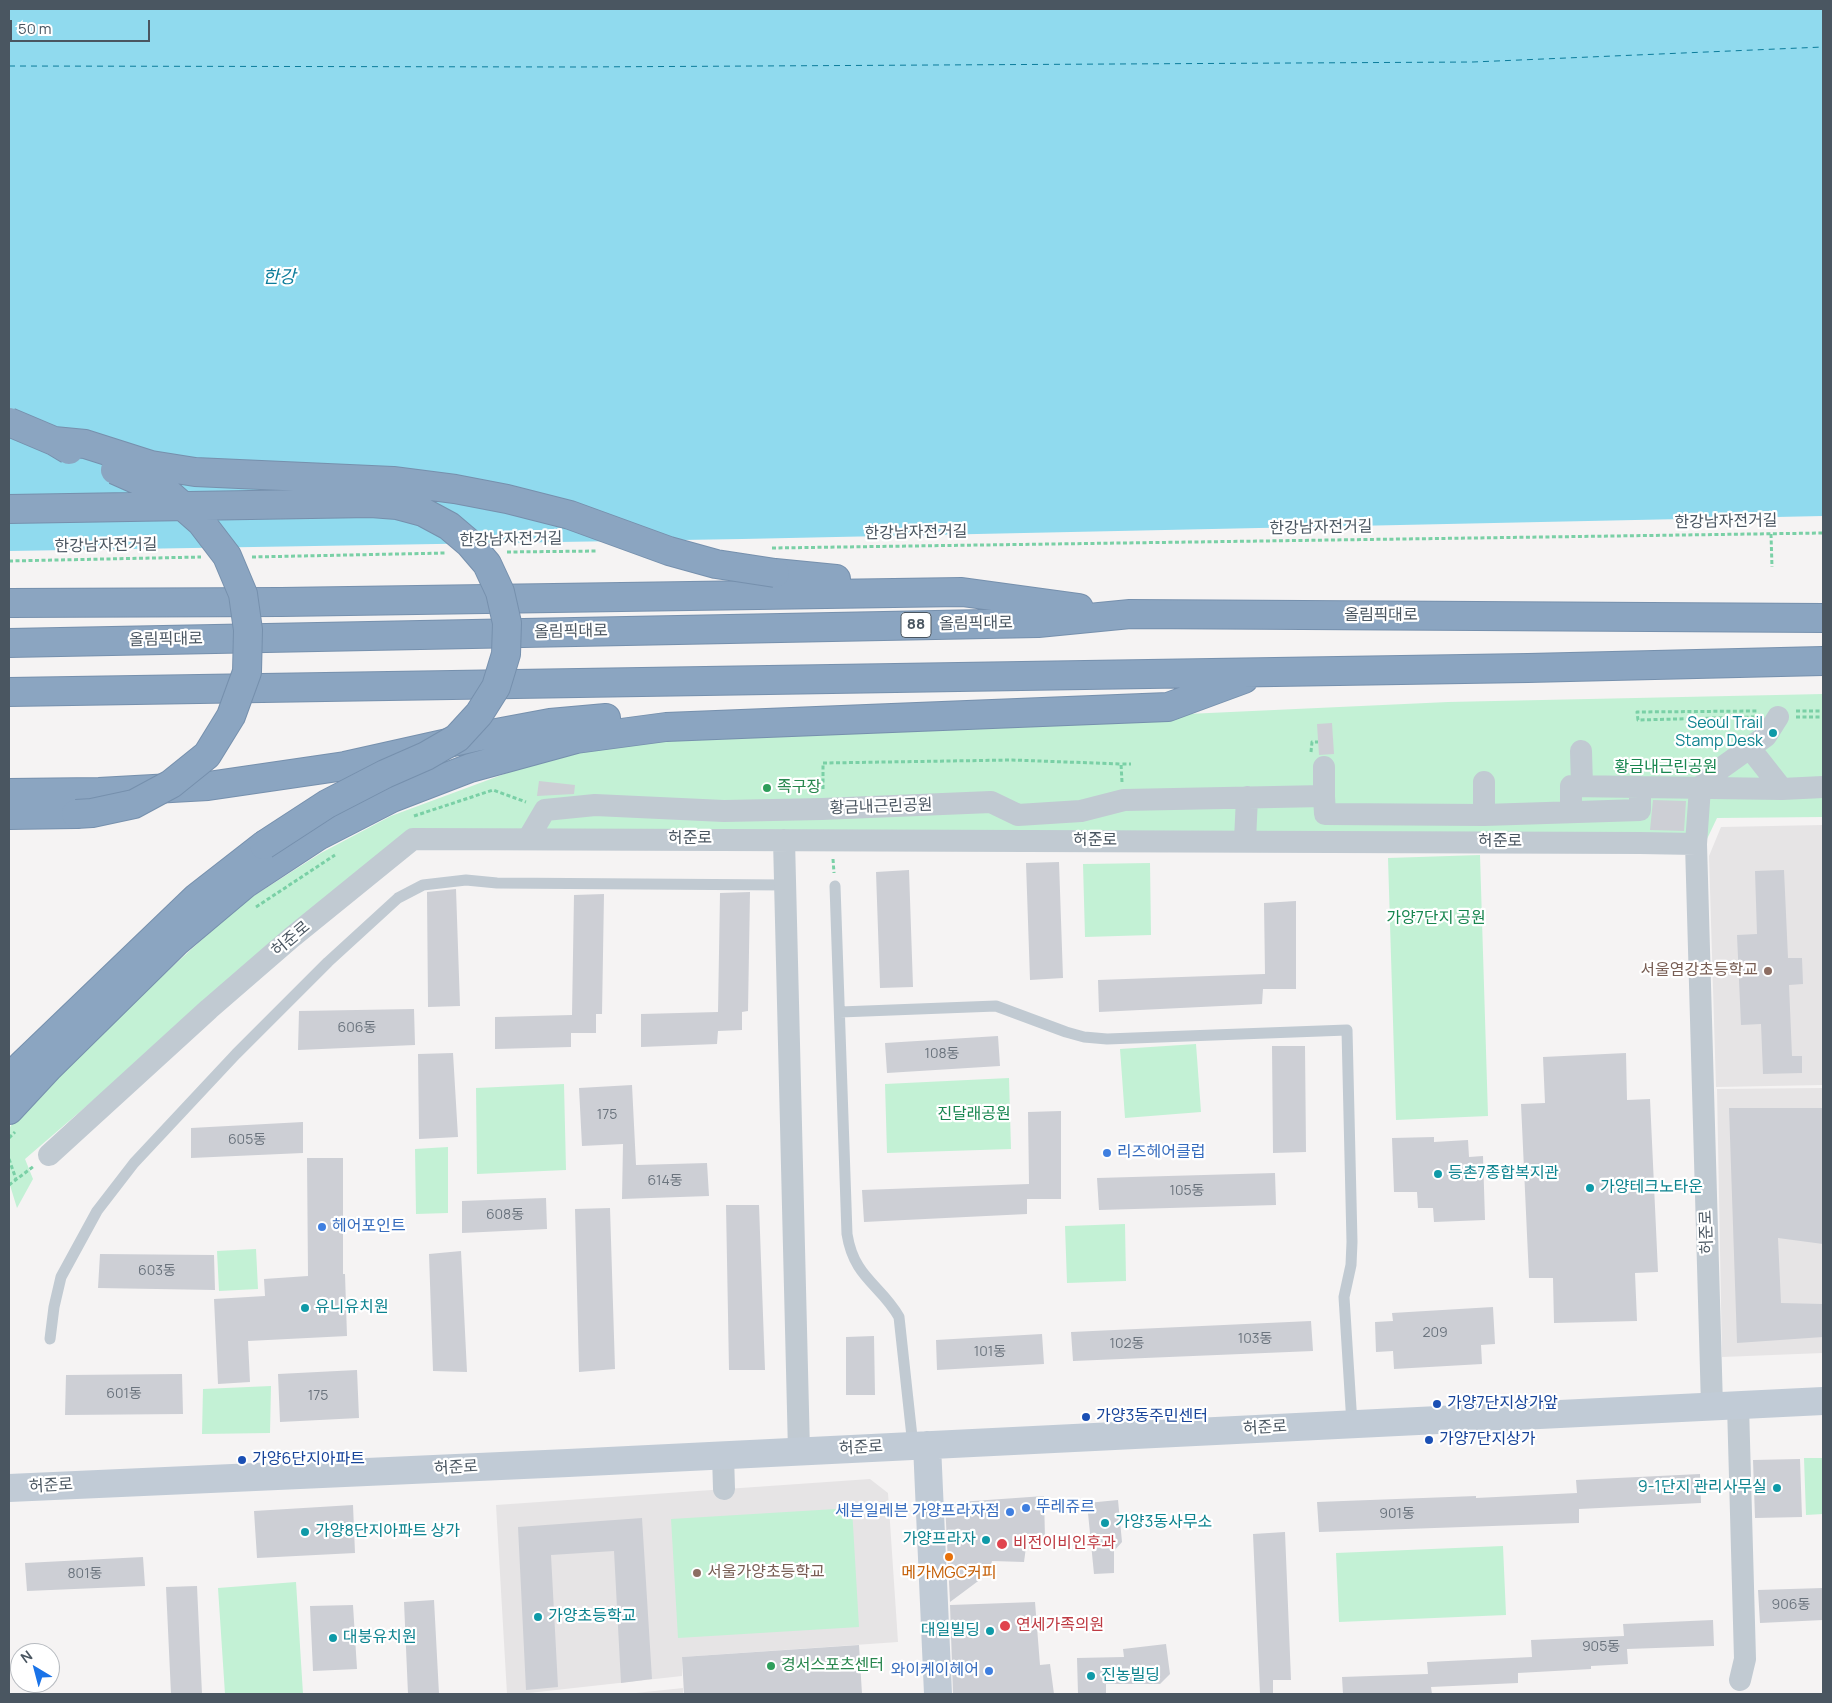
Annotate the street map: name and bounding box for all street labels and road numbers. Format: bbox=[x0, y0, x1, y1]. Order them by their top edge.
street label: 한강남자전거길 bbox=[1674, 512, 1778, 532]
street label: 한강남자전거길 bbox=[1269, 518, 1373, 538]
street label: 한강남자전거길 bbox=[864, 523, 968, 543]
street label: 한강남자전거길 bbox=[459, 530, 563, 550]
street label: 한강남자전거길 bbox=[54, 536, 158, 556]
street label: 올림픽대로 bbox=[1344, 606, 1418, 626]
road number: 88 bbox=[901, 612, 931, 638]
street label: 올림픽대로 bbox=[939, 614, 1013, 634]
street label: 올림픽대로 bbox=[534, 622, 608, 642]
street label: 올림픽대로 bbox=[129, 630, 203, 650]
street label: 황금내근린공원 bbox=[829, 796, 933, 818]
street label: 허준로 bbox=[668, 829, 712, 849]
street label: 허준로 bbox=[1073, 831, 1117, 851]
street label: 허준로 bbox=[1478, 832, 1522, 852]
street label: 허준로 bbox=[268, 917, 314, 961]
street label: 허준로 bbox=[1697, 1210, 1717, 1254]
street label: 허준로 bbox=[1242, 1417, 1288, 1439]
street label: 허준로 bbox=[838, 1437, 884, 1459]
street label: 허준로 bbox=[433, 1457, 479, 1479]
street label: 허준로 bbox=[28, 1475, 74, 1497]

